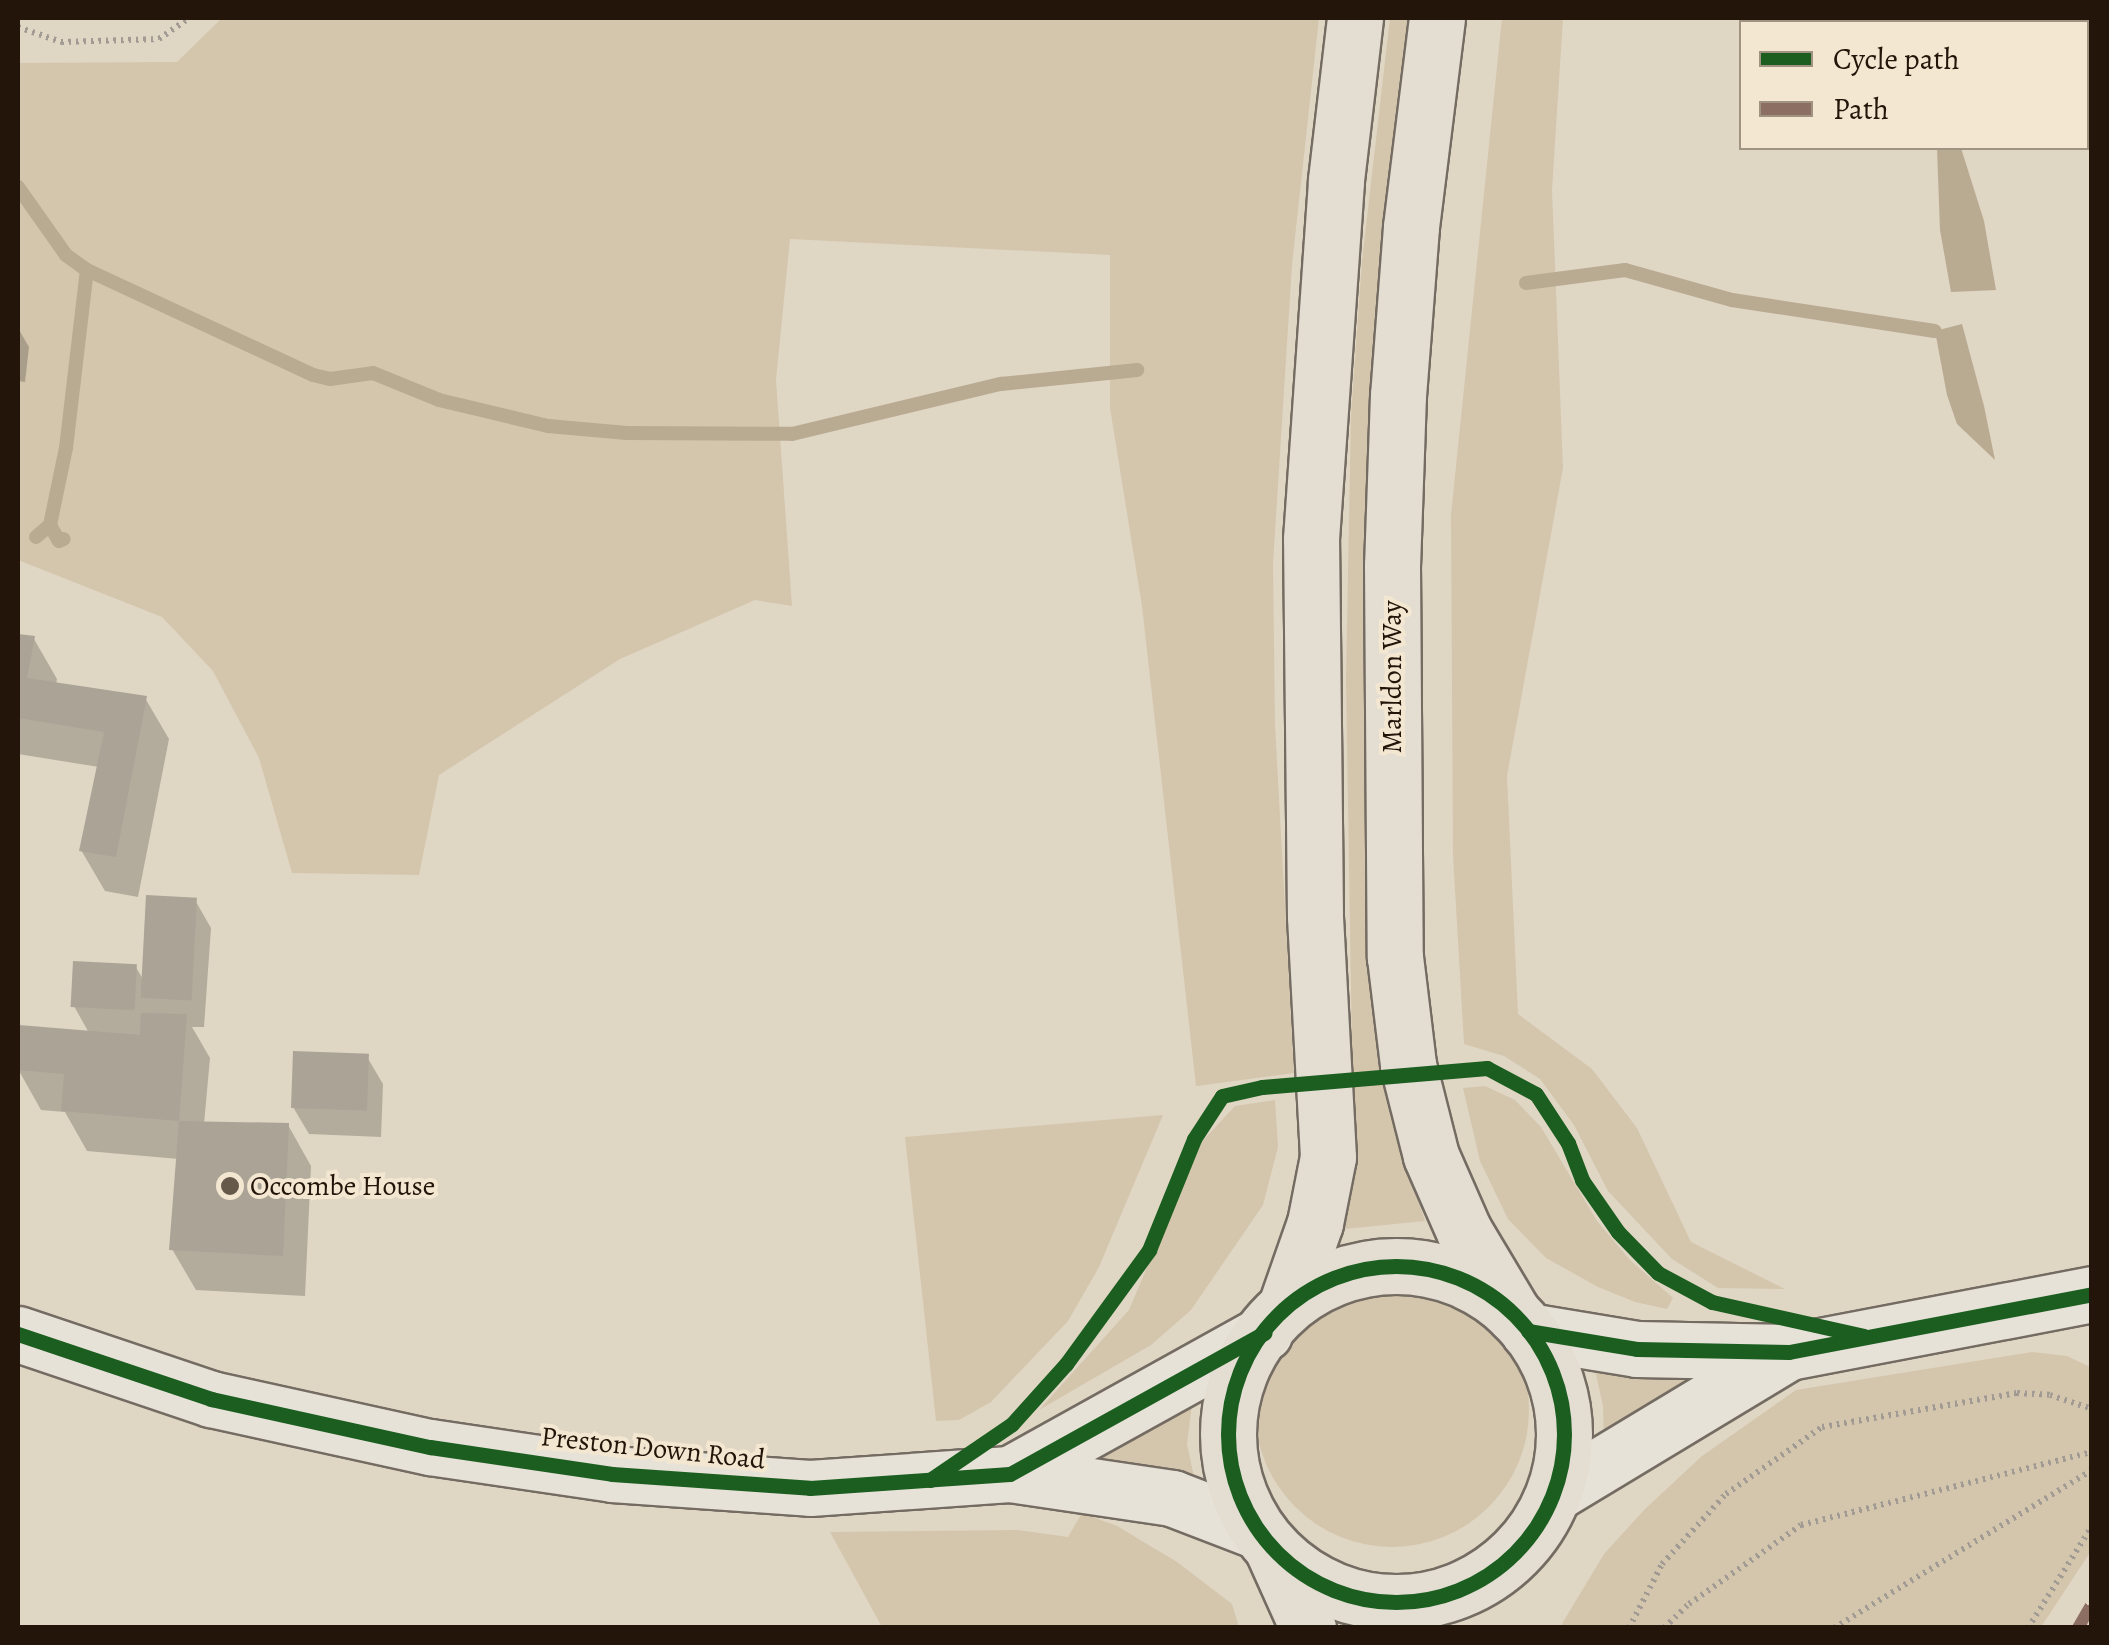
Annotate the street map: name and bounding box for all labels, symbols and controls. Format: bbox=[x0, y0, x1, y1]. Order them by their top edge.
legend bbox=[1739, 20, 2089, 150]
text: Cycle path bbox=[1833, 39, 1960, 79]
text: Path bbox=[1833, 89, 1889, 129]
street label: Marldon Way bbox=[1375, 601, 1409, 753]
place label: Occombe House bbox=[250, 1169, 435, 1203]
marker: Occombe House bbox=[219, 1175, 241, 1197]
street label: Preston Down Road bbox=[539, 1420, 767, 1476]

